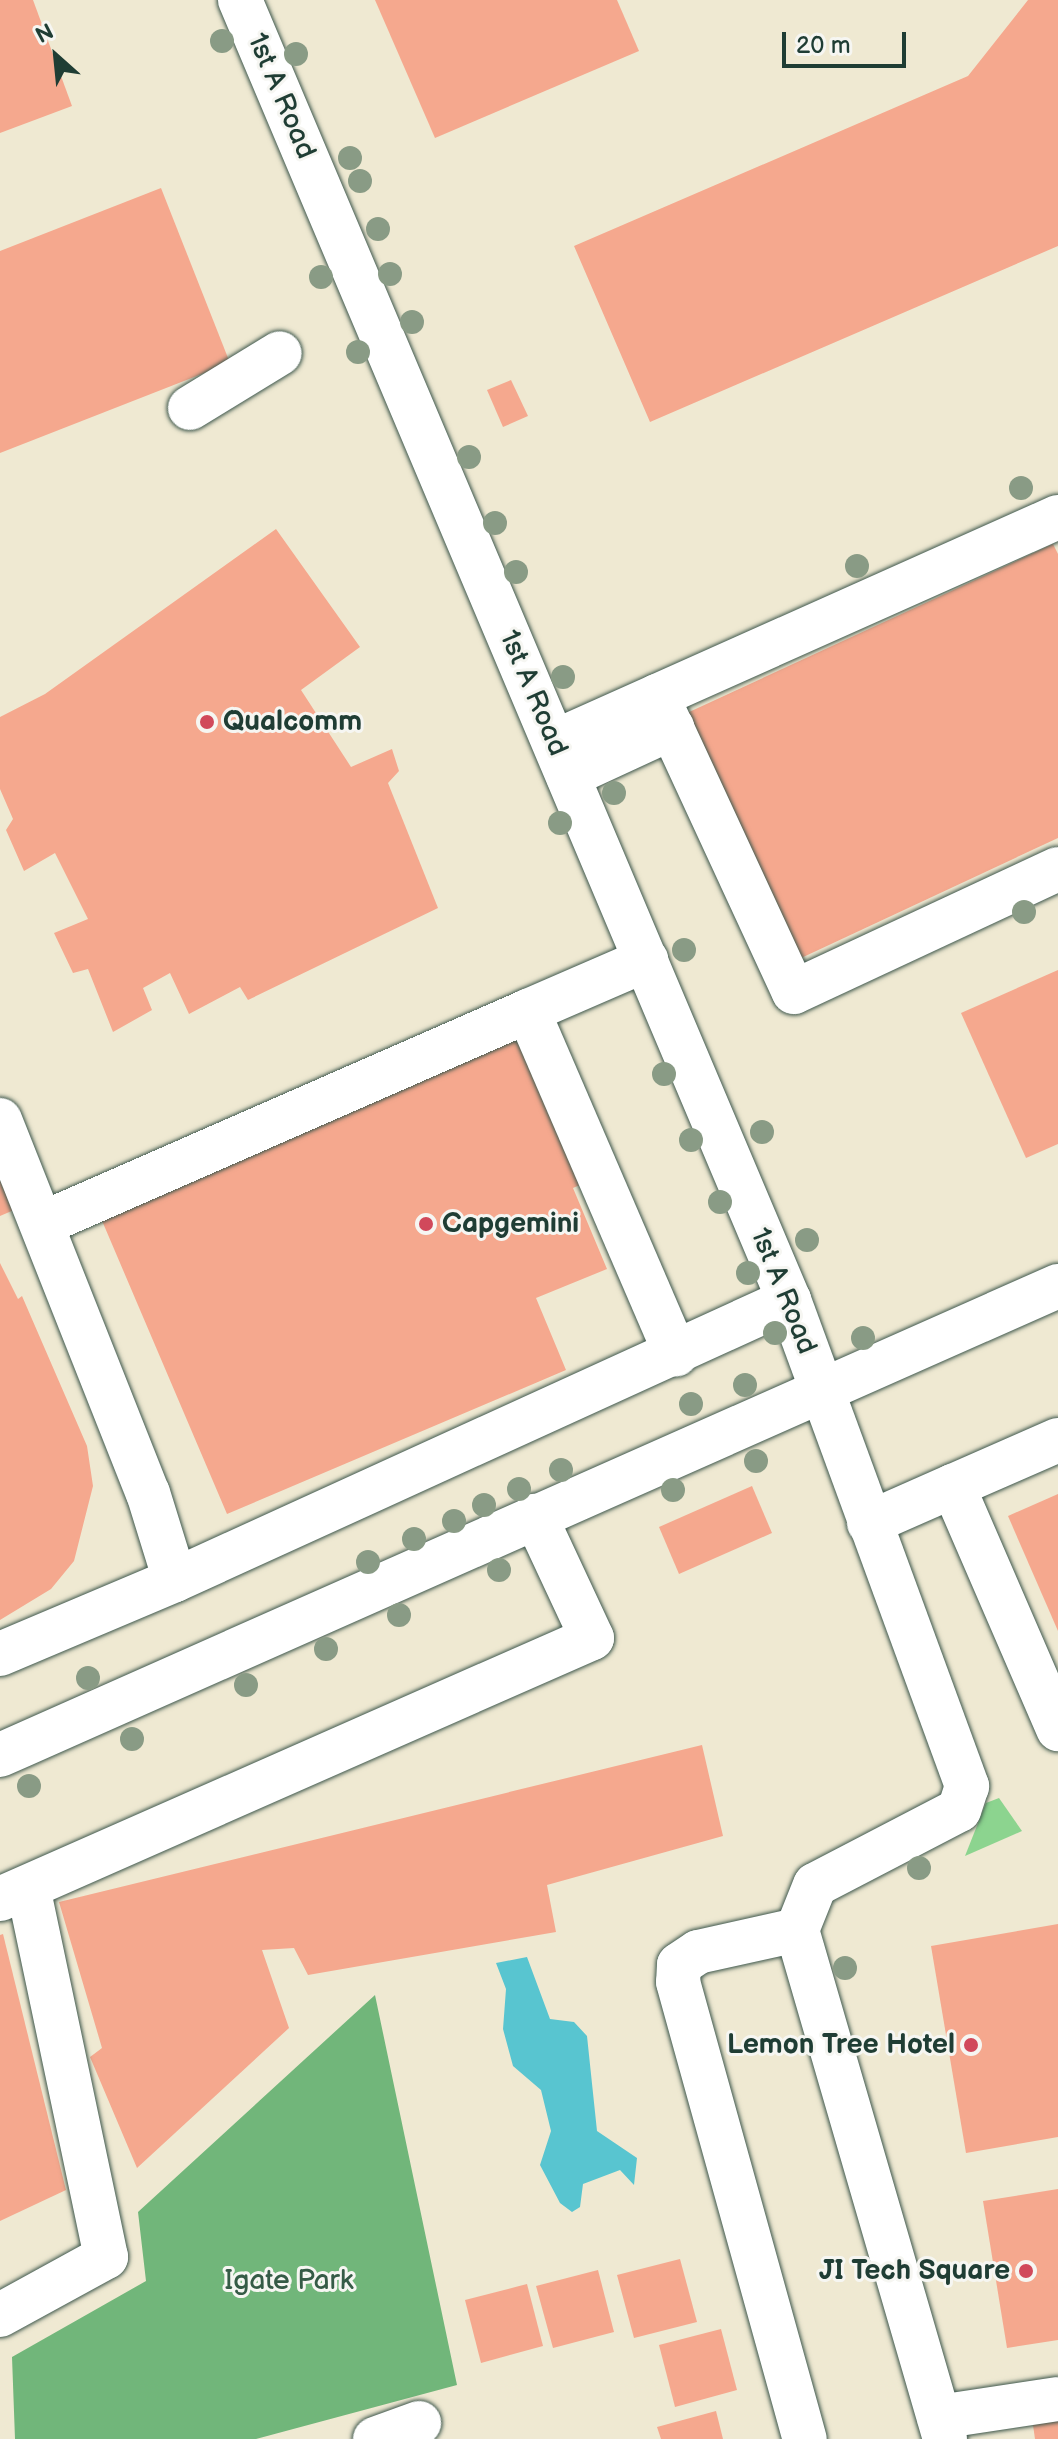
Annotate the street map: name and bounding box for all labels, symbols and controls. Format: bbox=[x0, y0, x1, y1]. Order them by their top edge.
north arrow bbox=[16, 16, 96, 96]
scale bar bbox=[786, 16, 910, 66]
text: N bbox=[31, 18, 58, 50]
street label: 1st A Road bbox=[240, 28, 322, 164]
text: 20 m bbox=[796, 31, 851, 60]
street label: 1st A Road bbox=[492, 625, 574, 761]
place label: Qualcomm bbox=[223, 705, 362, 739]
marker: Qualcomm bbox=[198, 713, 216, 731]
place label: Capgemini bbox=[442, 1207, 579, 1241]
marker: Capgemini bbox=[417, 1215, 435, 1233]
street label: 1st A Road bbox=[742, 1223, 824, 1359]
place label: Lemon Tree Hotel bbox=[727, 2028, 955, 2062]
marker: Lemon Tree Hotel bbox=[962, 2036, 980, 2054]
place label: JI Tech Square bbox=[819, 2254, 1010, 2288]
marker: JI Tech Square bbox=[1017, 2262, 1035, 2280]
park label: Igate Park bbox=[225, 2264, 353, 2298]

